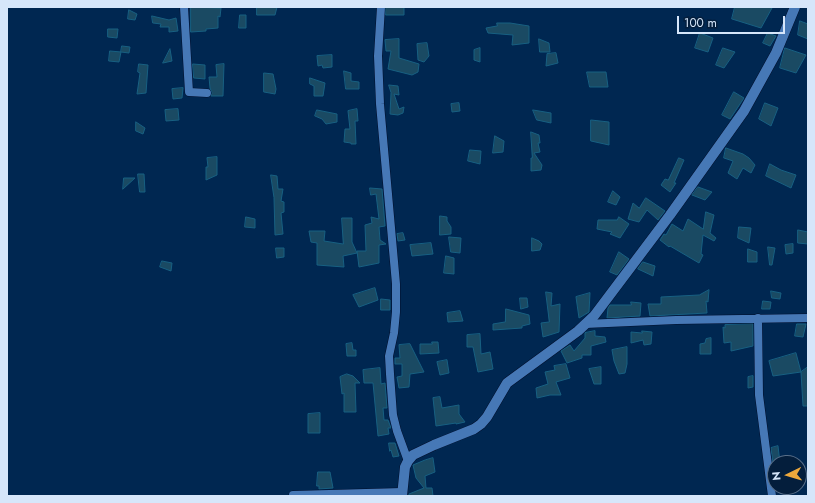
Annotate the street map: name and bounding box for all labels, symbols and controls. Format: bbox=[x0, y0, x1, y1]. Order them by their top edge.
scale bar bbox=[679, 8, 787, 34]
text: 100 m bbox=[684, 14, 717, 32]
north arrow bbox=[767, 455, 807, 495]
text: N bbox=[768, 471, 784, 481]

